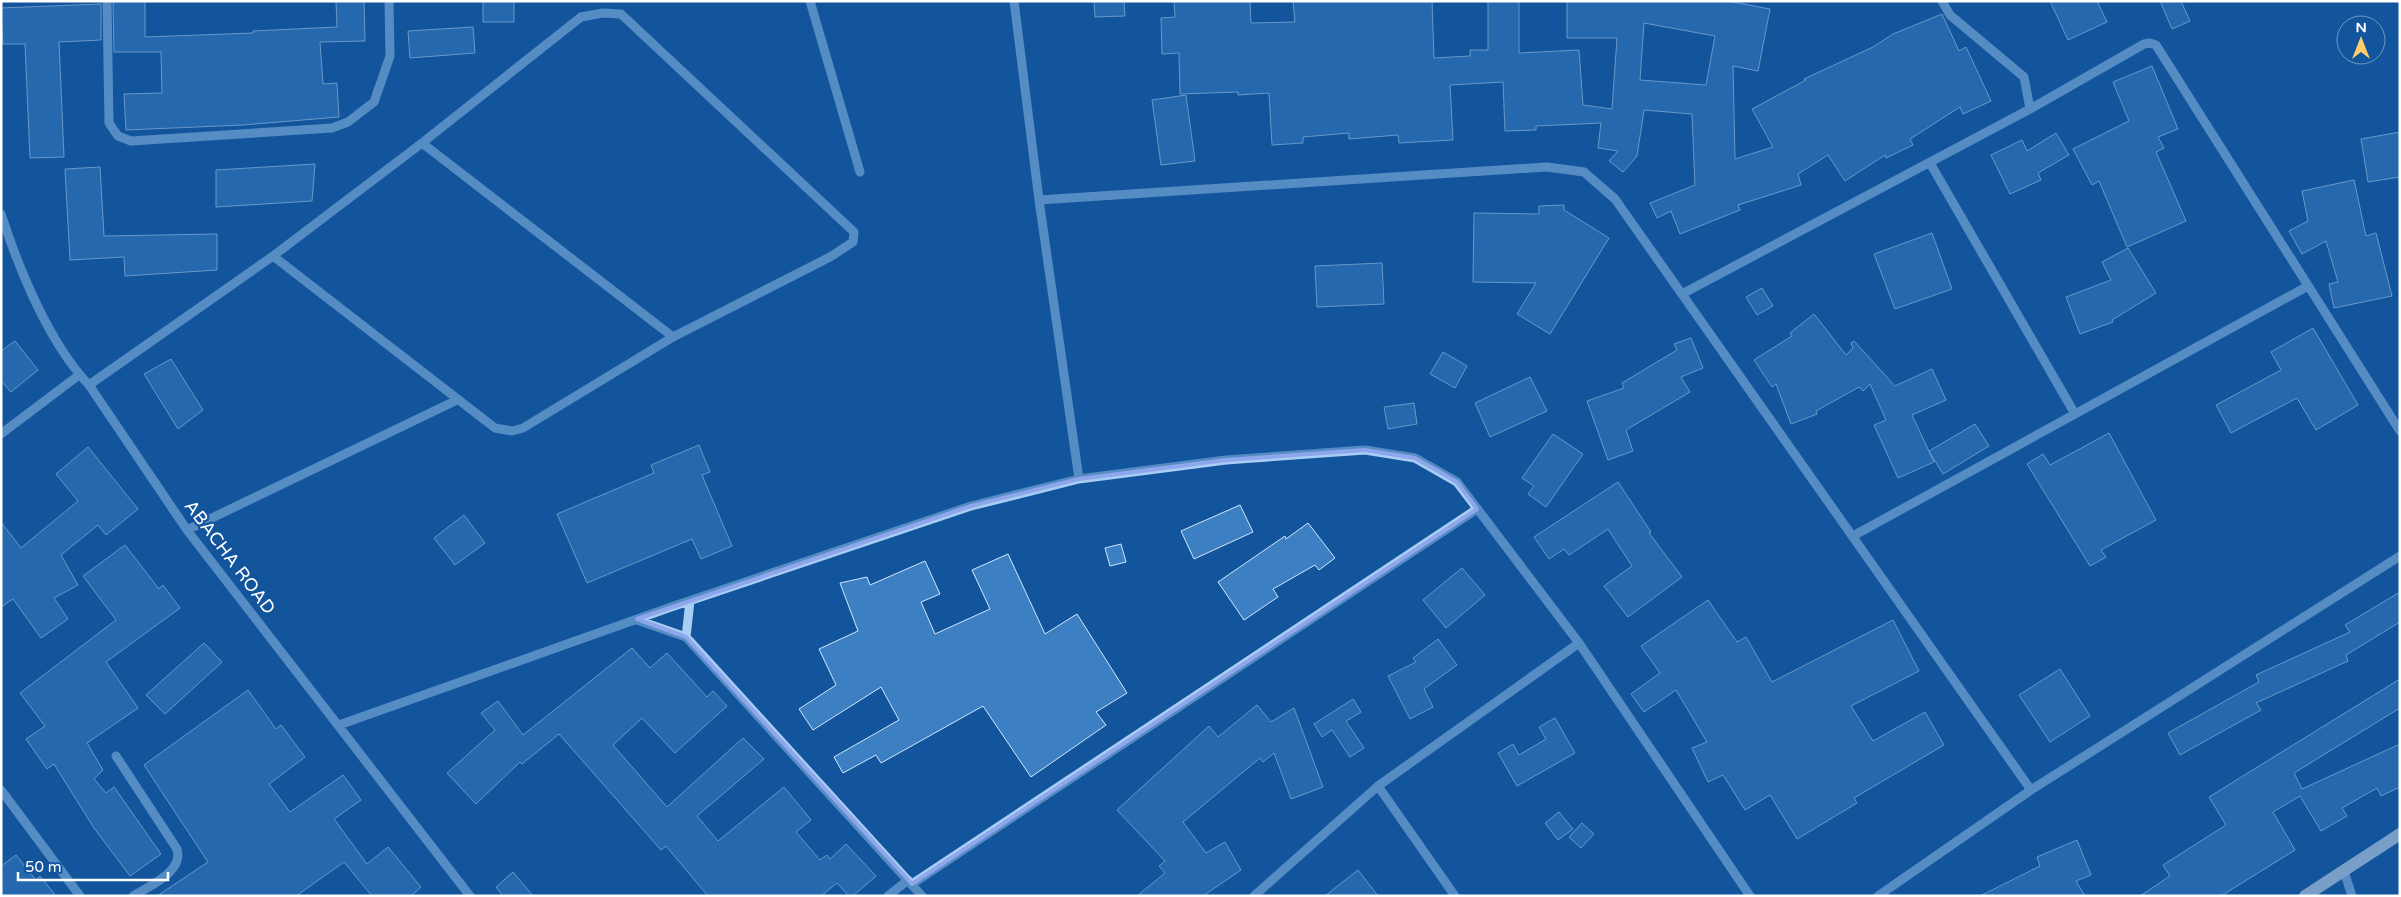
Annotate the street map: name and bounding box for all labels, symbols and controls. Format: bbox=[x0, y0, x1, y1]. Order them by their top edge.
north arrow bbox=[2336, 15, 2386, 65]
text: N bbox=[2355, 19, 2367, 36]
street label: ABACHA ROAD bbox=[180, 496, 280, 618]
scale bar bbox=[18, 850, 168, 882]
text: 50 m bbox=[25, 858, 62, 876]

